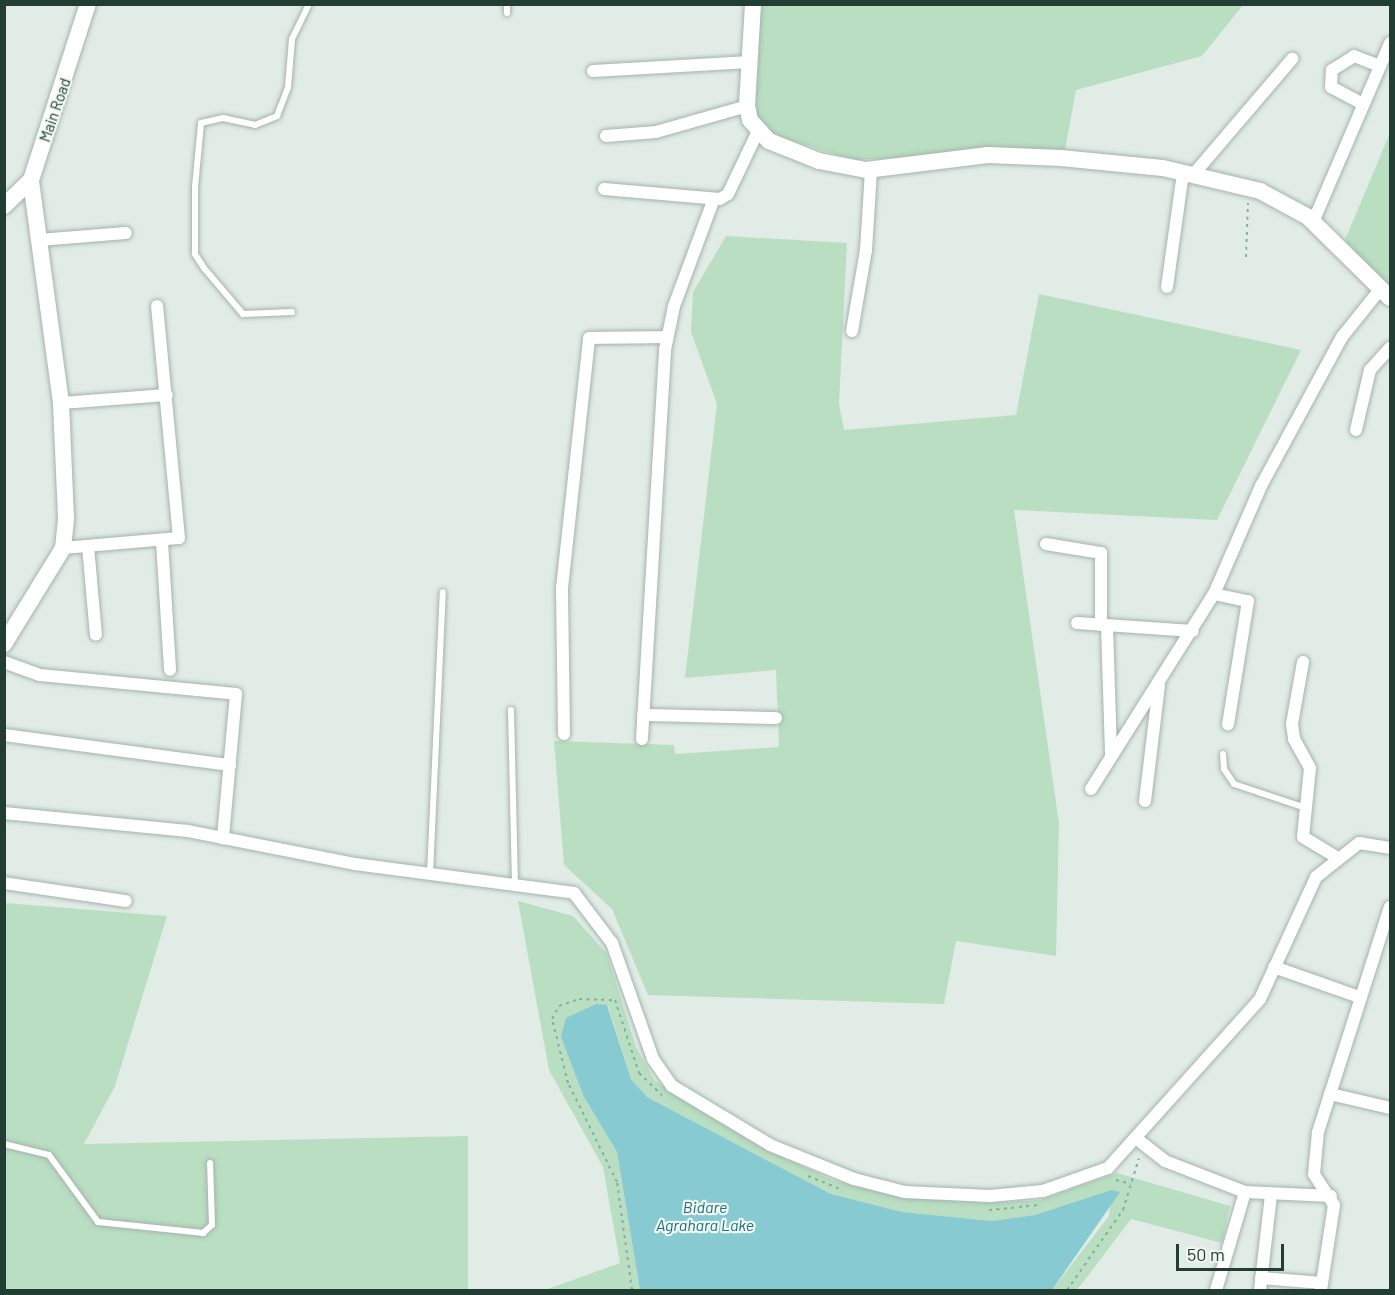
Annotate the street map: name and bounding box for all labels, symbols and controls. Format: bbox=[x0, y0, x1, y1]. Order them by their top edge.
street label: Main Road bbox=[36, 76, 74, 144]
water label: Bidare Agrahara Lake bbox=[656, 1197, 754, 1235]
scale bar bbox=[1179, 1232, 1287, 1270]
text: 50 m bbox=[1187, 1243, 1225, 1265]

